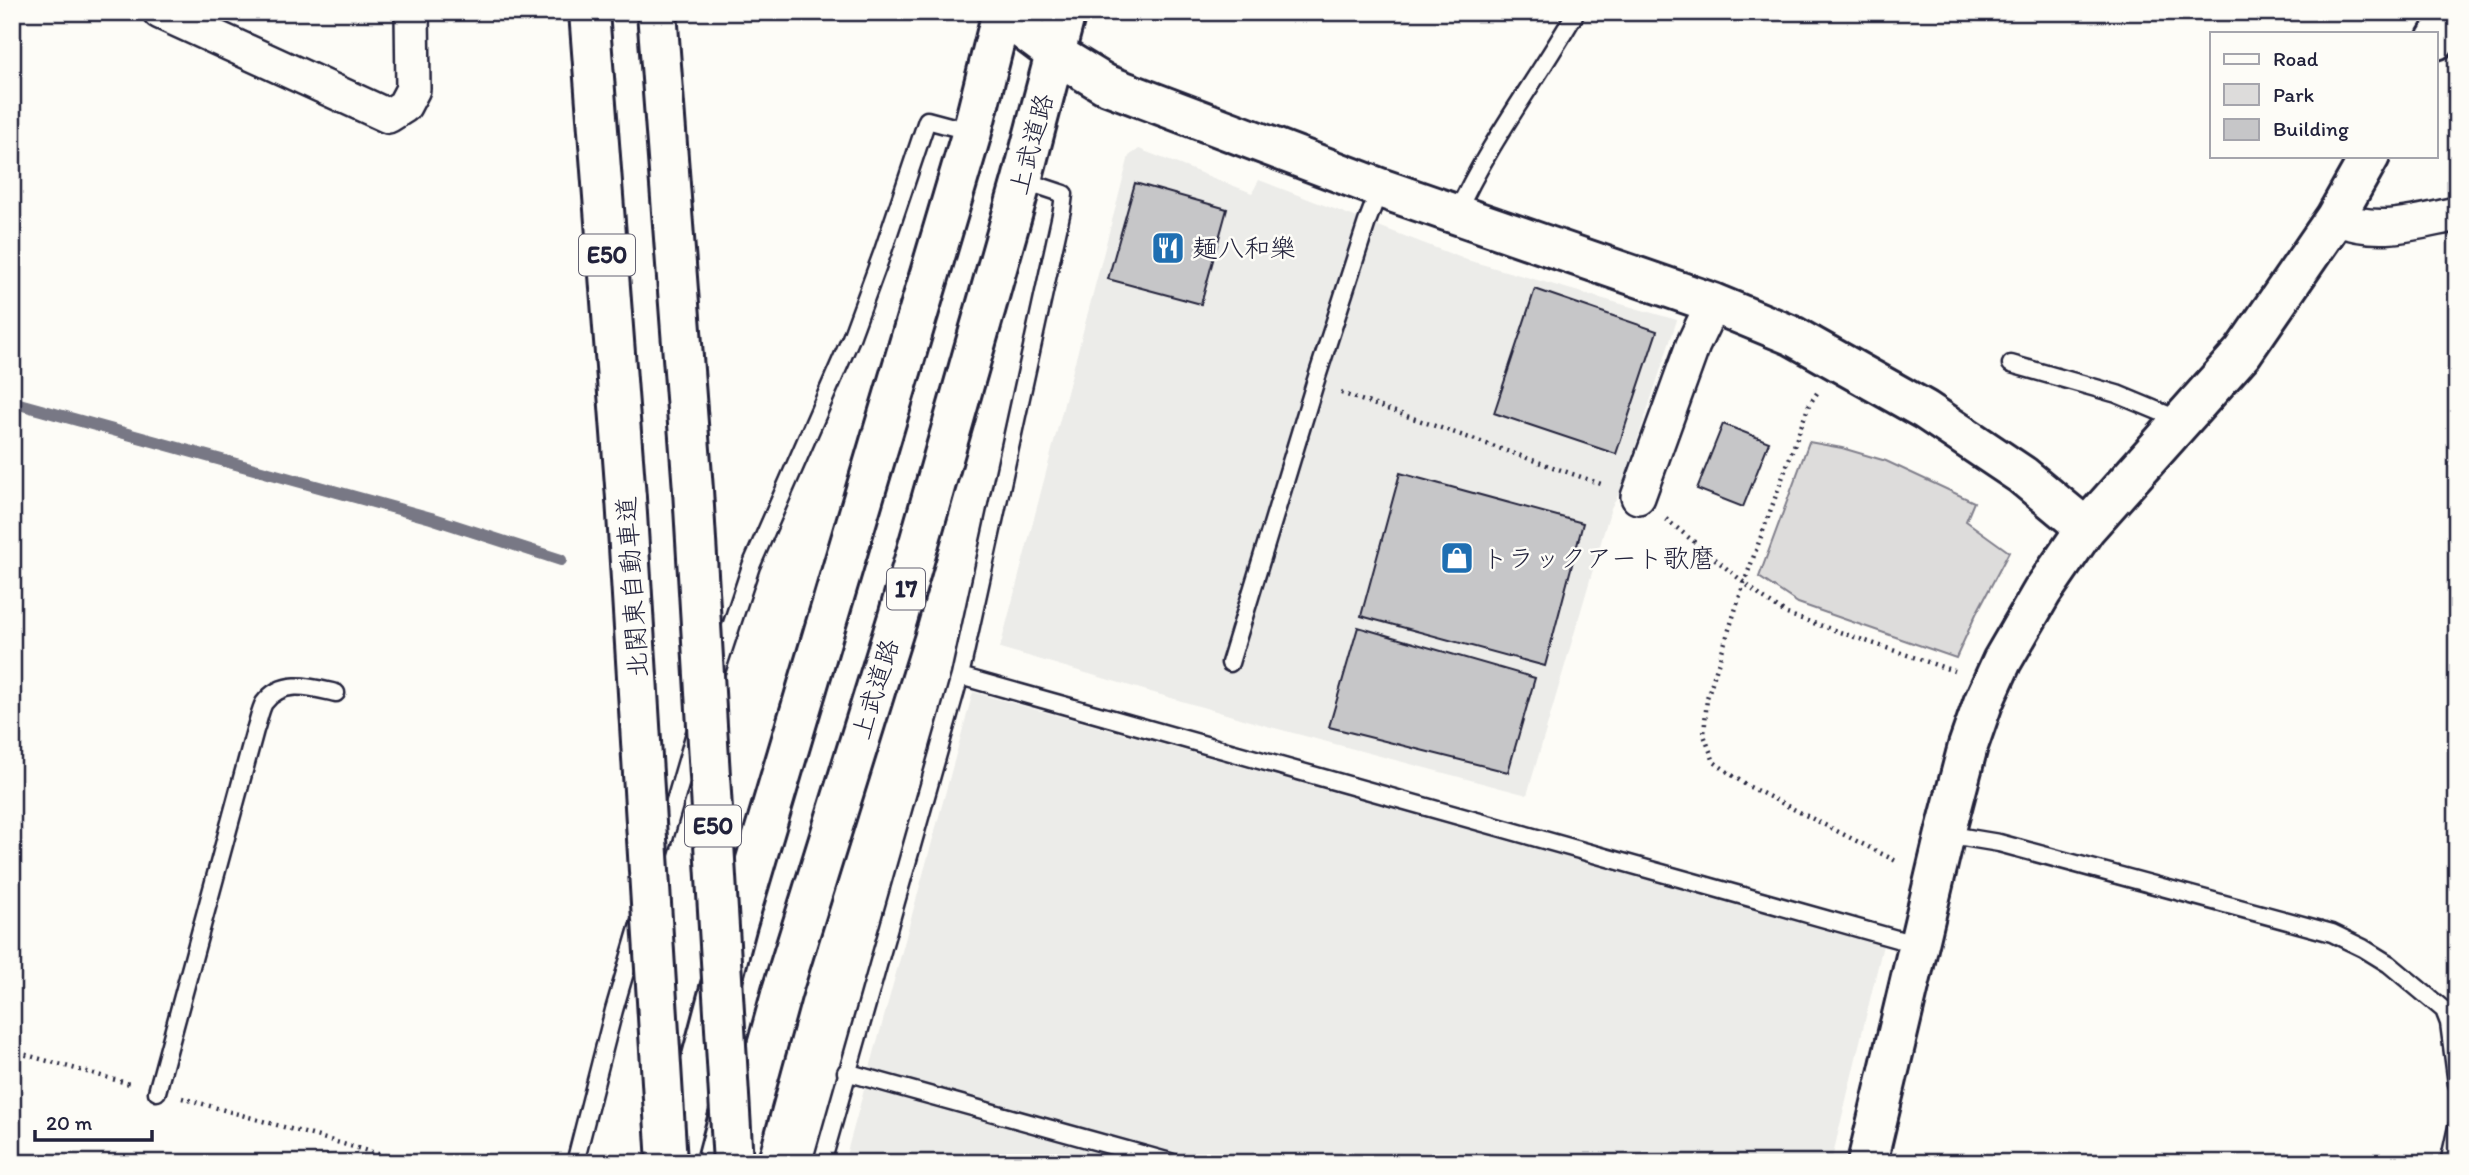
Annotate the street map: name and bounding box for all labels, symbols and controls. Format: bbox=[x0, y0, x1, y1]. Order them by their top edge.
legend bbox=[2210, 32, 2438, 158]
text: Road bbox=[2273, 46, 2319, 71]
text: Park bbox=[2273, 82, 2315, 107]
street label: 上武道路 bbox=[1002, 90, 1060, 198]
text: Building bbox=[2273, 116, 2349, 141]
restaurant icon: 麺八和樂 bbox=[1149, 229, 1187, 267]
place label: 麺八和樂 bbox=[1192, 232, 1296, 264]
road number: E50 bbox=[579, 234, 635, 276]
street label: 北関東自動車道 bbox=[610, 495, 654, 679]
shop icon: トラックアート歌麿 bbox=[1438, 539, 1476, 577]
place label: トラックアート歌麿 bbox=[1482, 542, 1715, 574]
road number: 17 bbox=[887, 568, 925, 610]
street label: 上武道路 bbox=[844, 635, 906, 743]
road number: E50 bbox=[685, 806, 741, 846]
scale bar bbox=[35, 1098, 152, 1142]
text: 20 m bbox=[46, 1110, 93, 1135]

